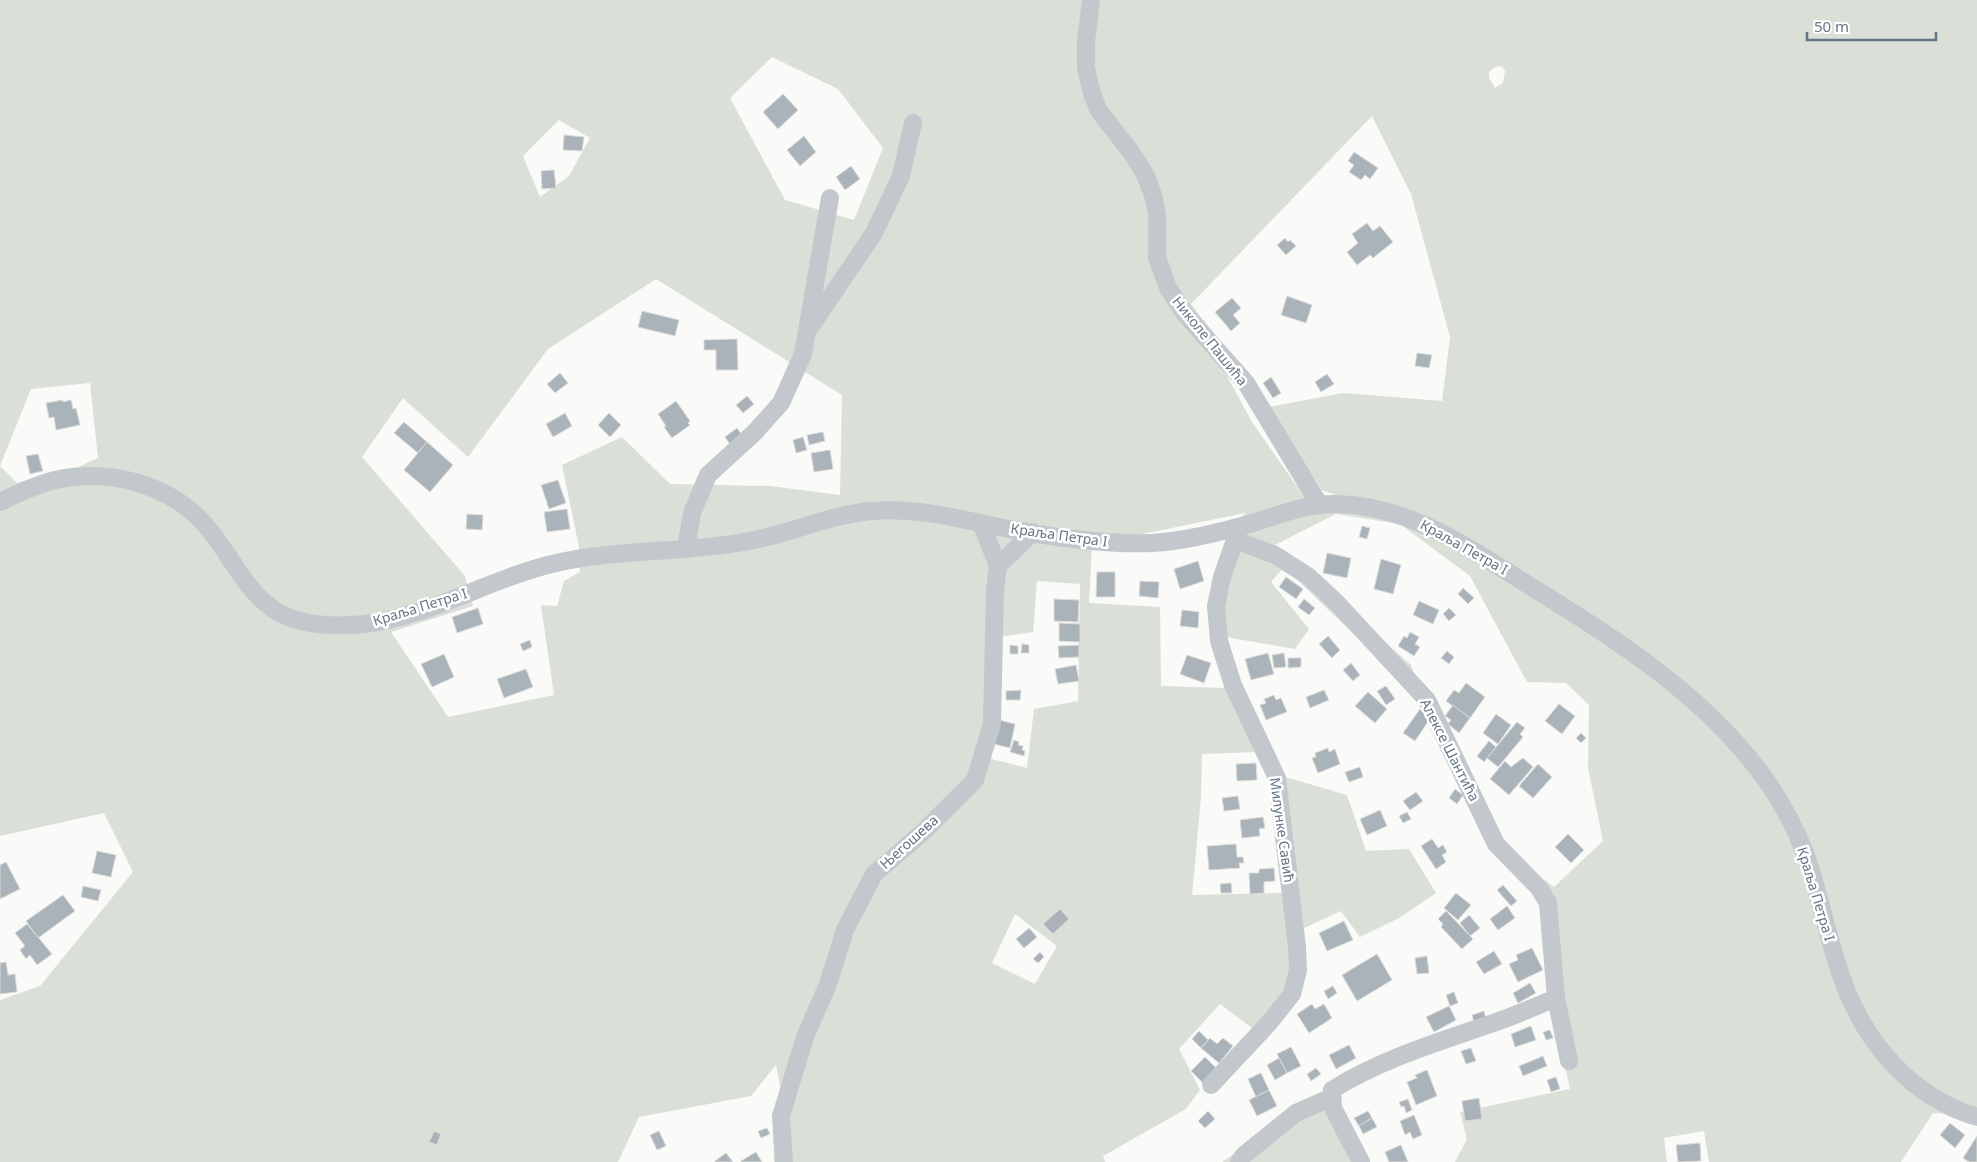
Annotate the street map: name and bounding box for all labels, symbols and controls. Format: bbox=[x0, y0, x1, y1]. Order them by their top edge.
scale bar bbox=[1807, 10, 1936, 42]
text: 50 m bbox=[1814, 16, 1849, 36]
street label: Николе Пашића bbox=[1168, 292, 1252, 389]
street label: Краља Петра I bbox=[1417, 515, 1512, 579]
street label: Краља Петра I bbox=[1009, 518, 1109, 551]
street label: Краља Петра I bbox=[370, 583, 470, 630]
street label: Алексе Шантића bbox=[1416, 695, 1484, 804]
street label: Милунке Савић bbox=[1266, 776, 1299, 884]
street label: Његошева bbox=[875, 810, 942, 873]
street label: Краља Петра I bbox=[1793, 844, 1840, 944]

